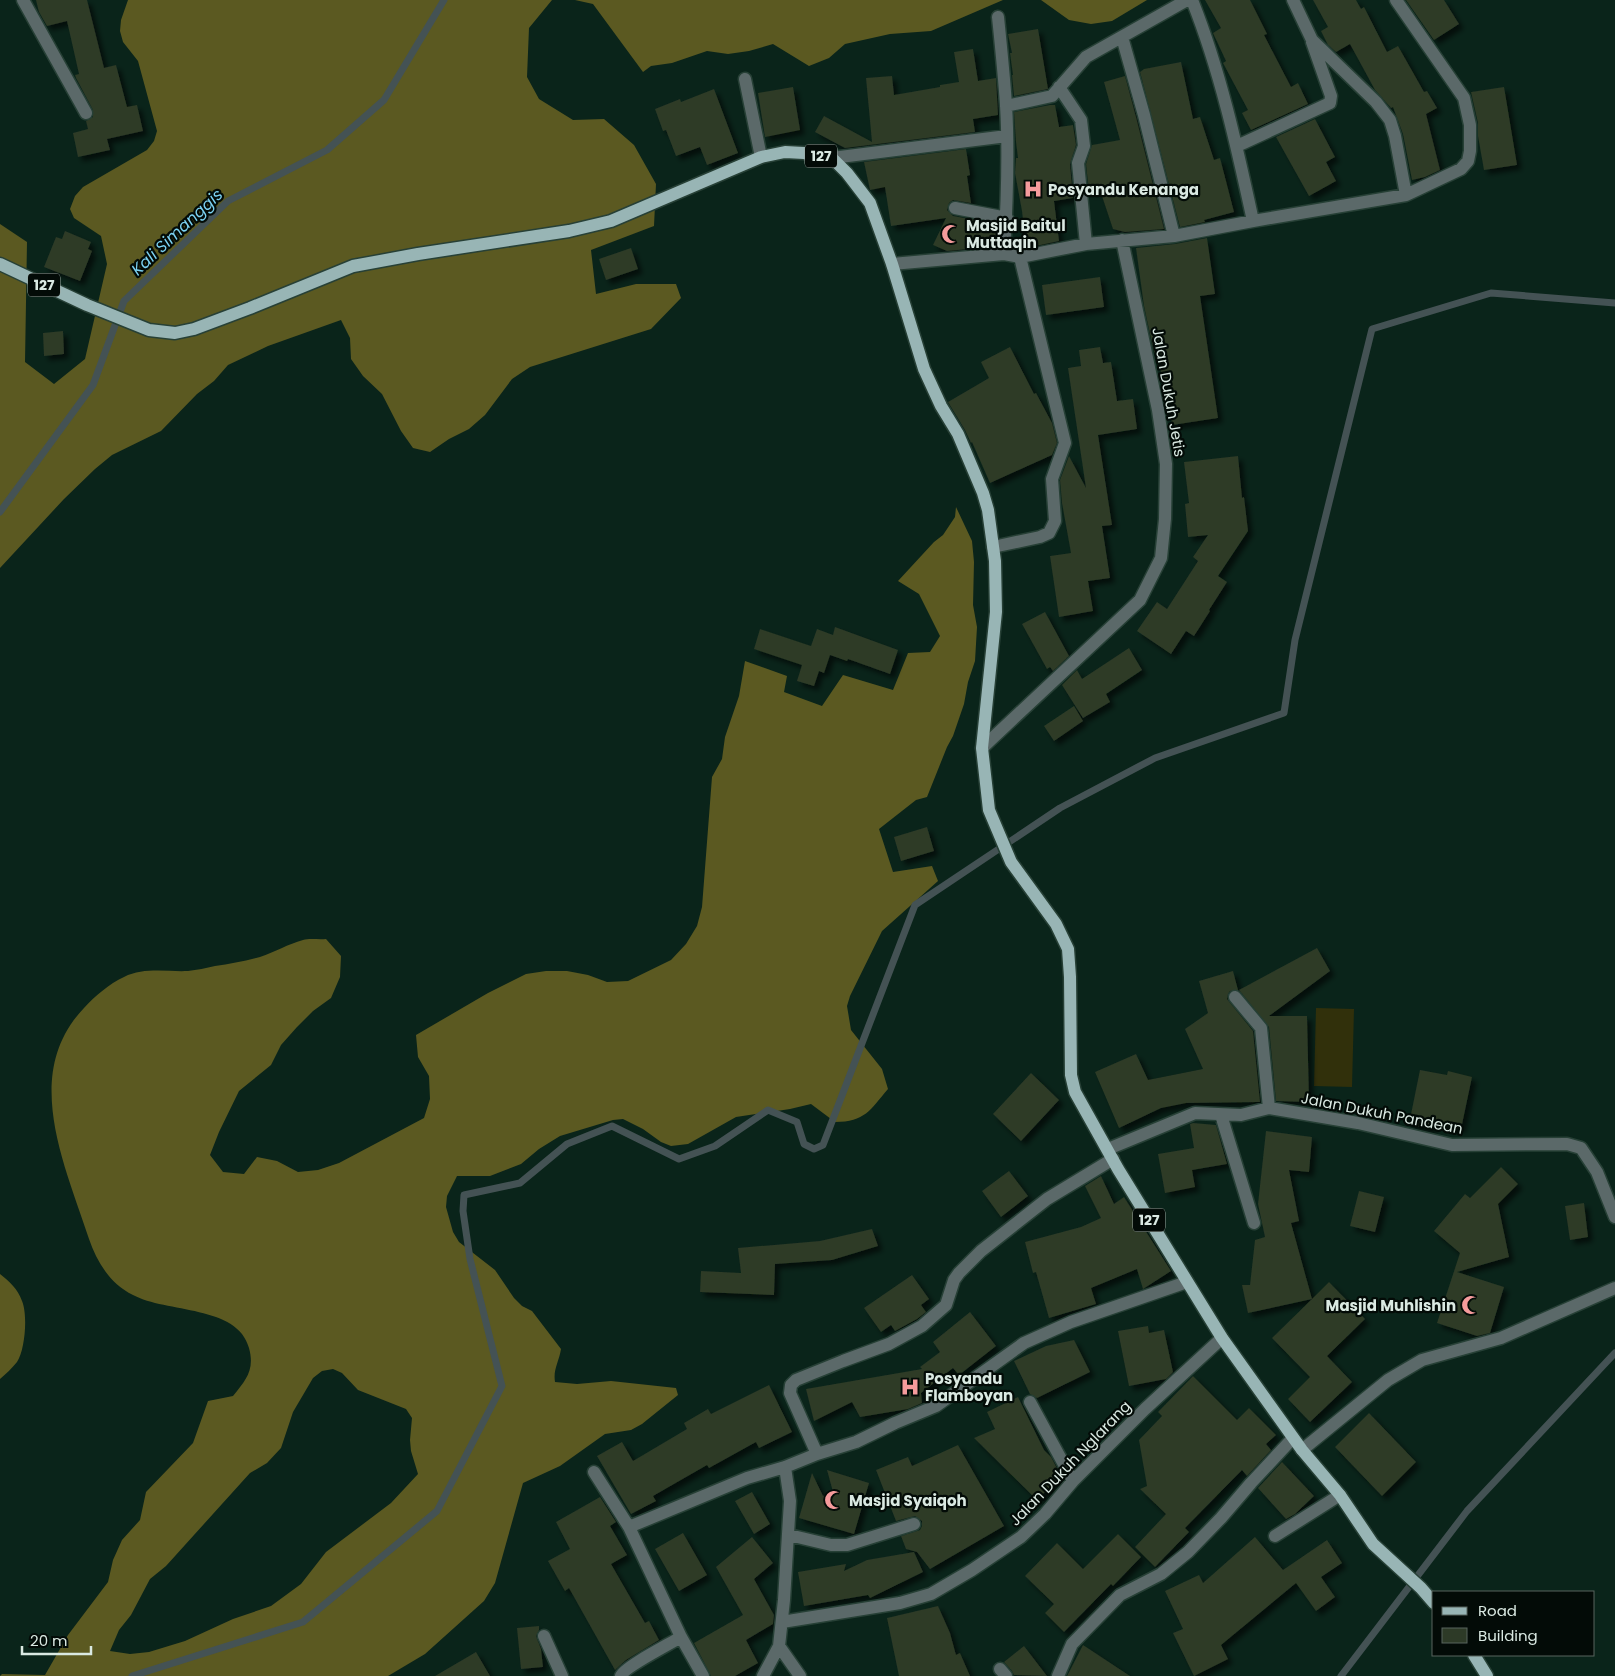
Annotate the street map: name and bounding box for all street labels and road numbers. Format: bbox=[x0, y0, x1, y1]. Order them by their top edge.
road number: 127 bbox=[805, 144, 837, 168]
road number: 127 bbox=[28, 274, 60, 296]
street label: Jalan Dukuh Jetis bbox=[1147, 326, 1191, 458]
street label: Jalan Dukuh Pandean bbox=[1299, 1087, 1465, 1139]
road number: 127 bbox=[1133, 1208, 1165, 1232]
street label: Jalan Dukuh Nglarang bbox=[1005, 1396, 1135, 1530]

